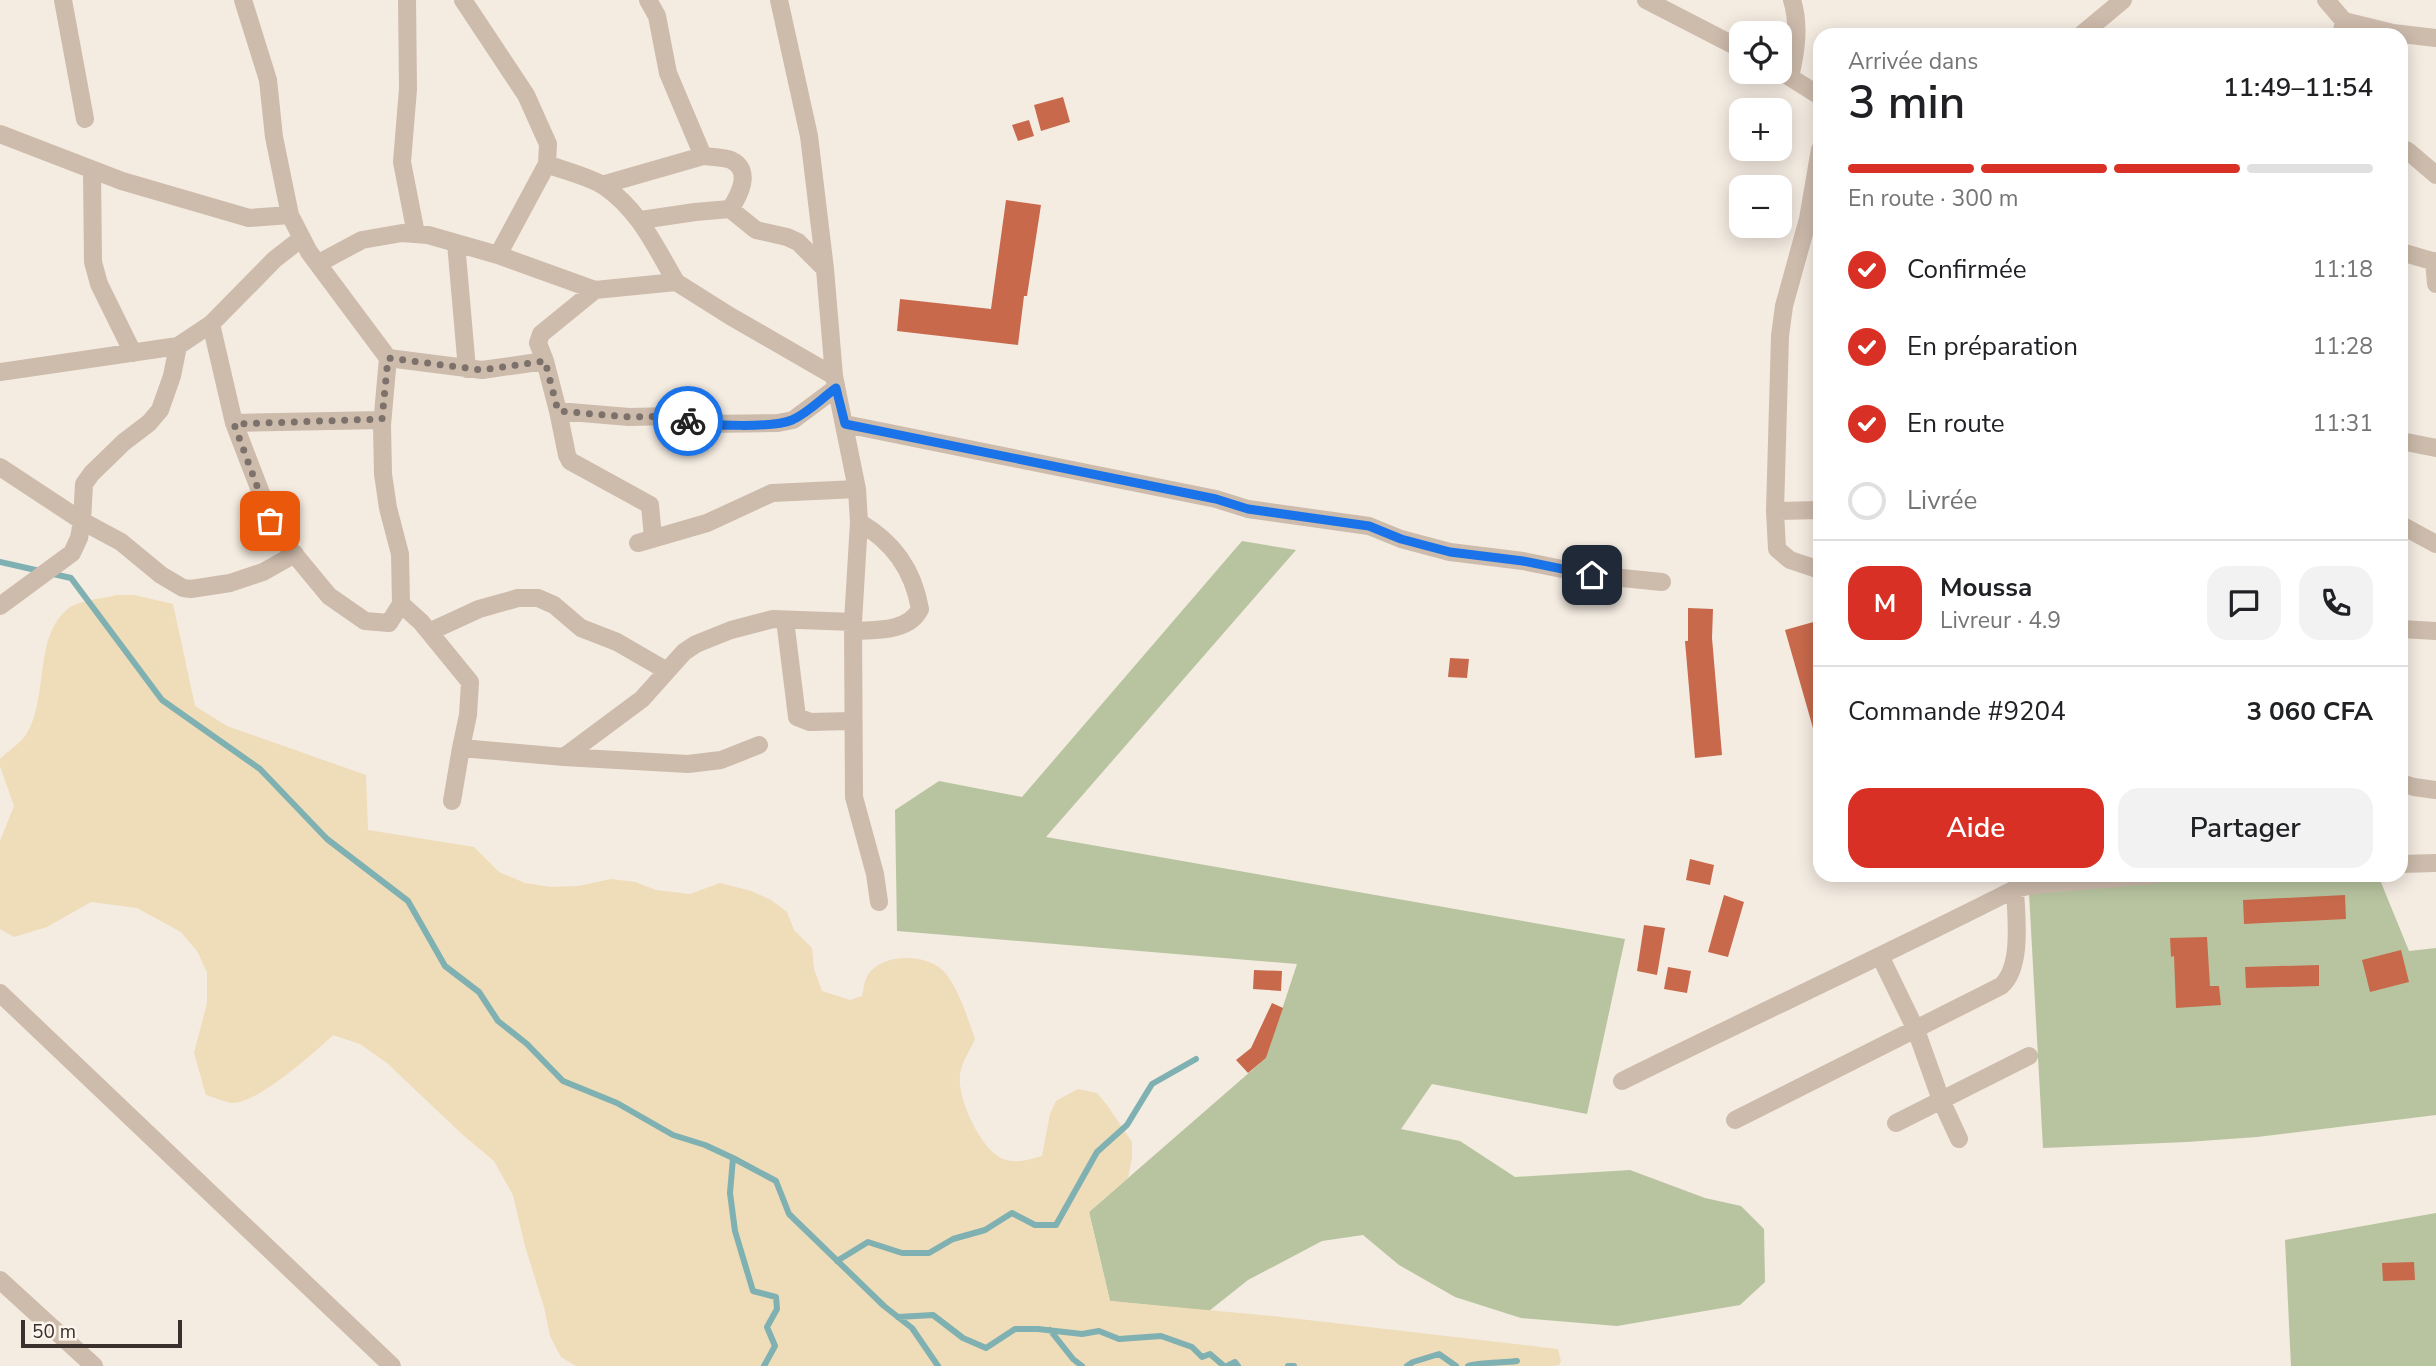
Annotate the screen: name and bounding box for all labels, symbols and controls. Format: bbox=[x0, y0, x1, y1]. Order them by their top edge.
map controls bbox=[1729, 21, 1792, 238]
button: locate bbox=[1729, 21, 1792, 84]
text: Arrivée dans bbox=[1848, 46, 1978, 77]
text: 11:49–11:54 bbox=[2223, 70, 2373, 105]
text: 3 min bbox=[1848, 71, 1965, 134]
button: + bbox=[1729, 98, 1792, 161]
button: − bbox=[1729, 175, 1792, 238]
text: En route · 300 m bbox=[1848, 183, 2018, 214]
icon: check bbox=[1848, 251, 1886, 289]
text: Confirmée bbox=[1907, 252, 2027, 287]
text: 11:18 bbox=[2313, 254, 2373, 285]
icon: check bbox=[1848, 328, 1886, 366]
text: En préparation bbox=[1907, 329, 2078, 364]
text: 11:28 bbox=[2313, 331, 2373, 362]
courier bbox=[653, 386, 723, 456]
icon: bike bbox=[669, 402, 707, 440]
icon: check bbox=[1848, 405, 1886, 443]
text: En route bbox=[1907, 406, 2005, 441]
text: 11:31 bbox=[2313, 408, 2373, 439]
text: Livrée bbox=[1907, 483, 1977, 518]
pin bbox=[240, 491, 300, 551]
icon: bag bbox=[251, 502, 289, 540]
pin bbox=[1562, 545, 1622, 605]
icon: home bbox=[1573, 556, 1611, 594]
button: chat bbox=[2207, 566, 2281, 640]
button: phone bbox=[2299, 566, 2373, 640]
text: Moussa bbox=[1940, 570, 2032, 605]
text: M bbox=[1874, 586, 1896, 621]
text: Livreur · 4.9 bbox=[1940, 605, 2061, 636]
text: Commande #9204 bbox=[1848, 694, 2066, 729]
text: 3 060 CFA bbox=[2246, 694, 2373, 729]
button: Aide bbox=[1848, 788, 2104, 868]
button: Partager bbox=[2118, 788, 2373, 868]
scale bar bbox=[21, 1317, 182, 1349]
text: 50 m bbox=[32, 1319, 76, 1345]

